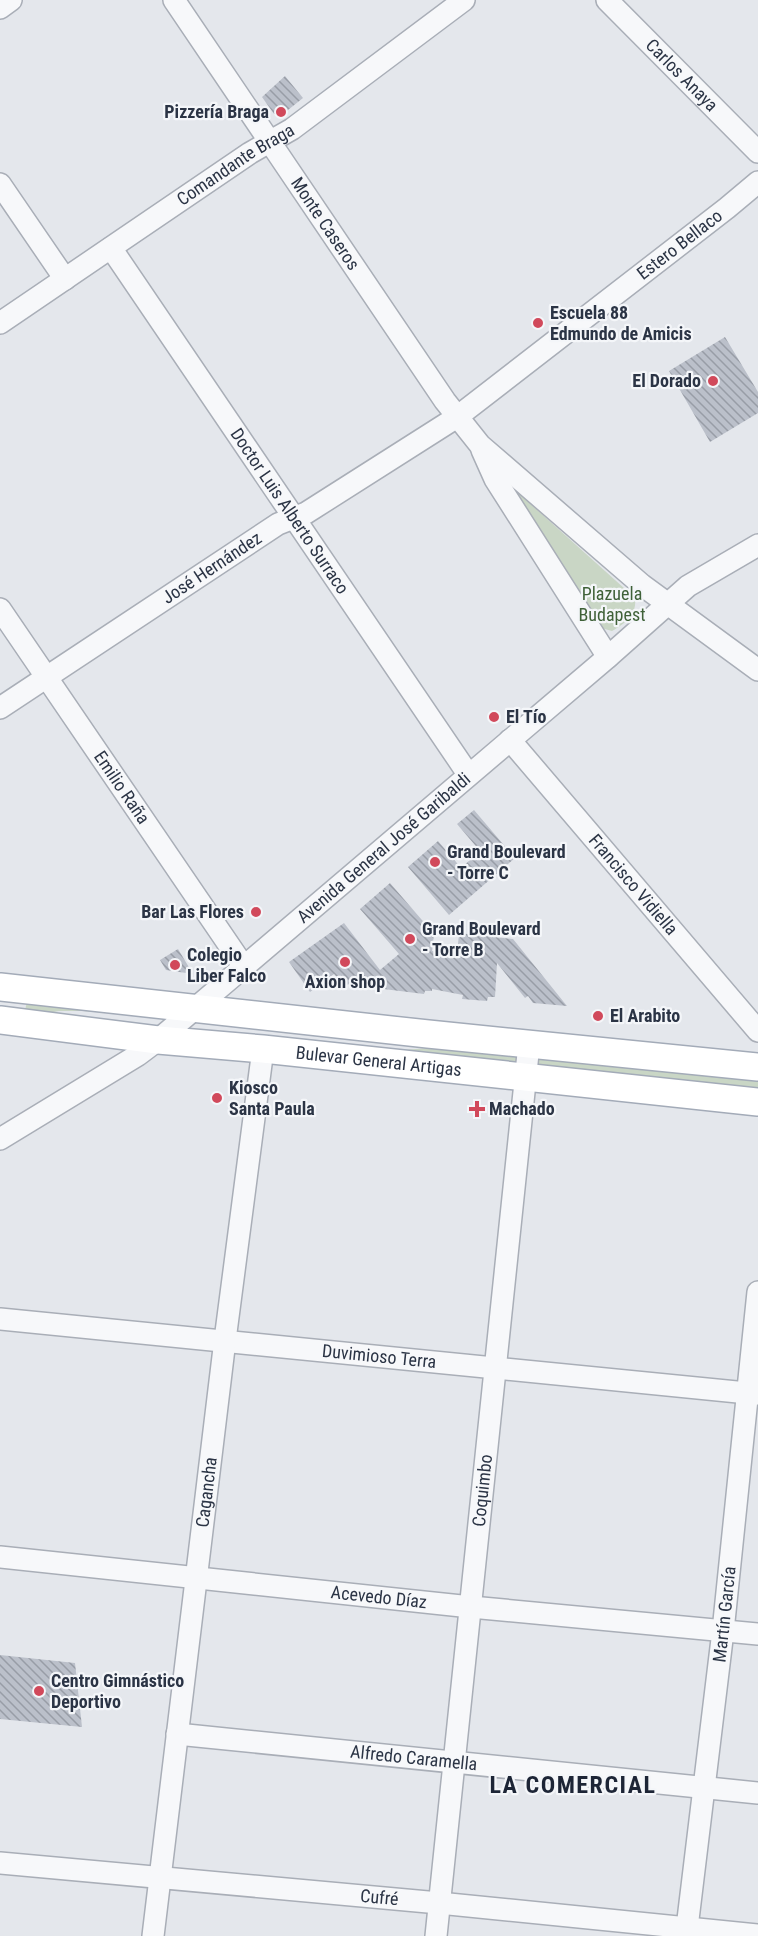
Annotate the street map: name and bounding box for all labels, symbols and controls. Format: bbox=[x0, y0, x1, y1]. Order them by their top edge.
street label: Carlos Anaya bbox=[642, 34, 722, 115]
place label: Pizzería Braga bbox=[164, 101, 269, 122]
marker: Pizzería Braga bbox=[274, 105, 288, 119]
street label: Comandante Braga bbox=[173, 119, 298, 210]
street label: Monte Caseros bbox=[287, 173, 364, 274]
street label: Estero Bellaco bbox=[633, 205, 726, 284]
place label: Escuela 88 Edmundo de Amicis bbox=[550, 302, 692, 344]
marker: Escuela 88 Edmundo de Amicis bbox=[531, 316, 545, 330]
place label: El Dorado bbox=[632, 370, 701, 391]
marker: El Dorado bbox=[706, 374, 720, 388]
street label: Doctor Luis Alberto Surraco bbox=[226, 424, 354, 598]
street label: José Hernández bbox=[158, 527, 265, 608]
park label: Plazuela Budapest bbox=[579, 583, 645, 625]
place label: El Tío bbox=[506, 706, 546, 727]
marker: El Tío bbox=[487, 710, 501, 724]
street label: Emilio Raña bbox=[90, 747, 154, 828]
street label: Avenida General José Garibaldi bbox=[292, 768, 474, 927]
street label: Francisco Vidiella bbox=[585, 830, 682, 939]
place label: Grand Boulevard - Torre C bbox=[447, 841, 566, 883]
marker: Grand Boulevard - Torre C bbox=[428, 855, 442, 869]
place label: Bar Las Flores bbox=[141, 901, 244, 922]
marker: Bar Las Flores bbox=[249, 905, 263, 919]
place label: Grand Boulevard - Torre B bbox=[422, 918, 541, 960]
marker: Grand Boulevard - Torre B bbox=[403, 932, 417, 946]
place label: Colegio Liber Falco bbox=[187, 944, 266, 986]
marker: Axion shop bbox=[338, 955, 352, 969]
marker: Colegio Liber Falco bbox=[168, 958, 182, 972]
place label: Axion shop bbox=[305, 971, 385, 992]
place label: El Arabito bbox=[610, 1005, 680, 1026]
marker: El Arabito bbox=[591, 1009, 605, 1023]
street label: Bulevar General Artigas bbox=[295, 1042, 463, 1080]
place label: Kiosco Santa Paula bbox=[229, 1077, 315, 1119]
marker: Kiosco Santa Paula bbox=[210, 1091, 224, 1105]
place label: Machado bbox=[489, 1098, 555, 1119]
marker: Machado bbox=[470, 1102, 484, 1116]
street label: Duvimioso Terra bbox=[321, 1340, 437, 1372]
street label: Coquimbo bbox=[468, 1453, 496, 1528]
street label: Cagancha bbox=[191, 1456, 221, 1529]
street label: Martín García bbox=[708, 1565, 740, 1663]
street label: Acevedo Díaz bbox=[330, 1581, 428, 1612]
place label: Centro Gimnástico Deportivo bbox=[51, 1670, 184, 1712]
marker: Centro Gimnástico Deportivo bbox=[32, 1684, 46, 1698]
street label: Alfredo Caramella bbox=[349, 1741, 478, 1774]
district label: LA COMERCIAL bbox=[489, 1771, 657, 1799]
street label: Cufré bbox=[359, 1885, 400, 1909]

